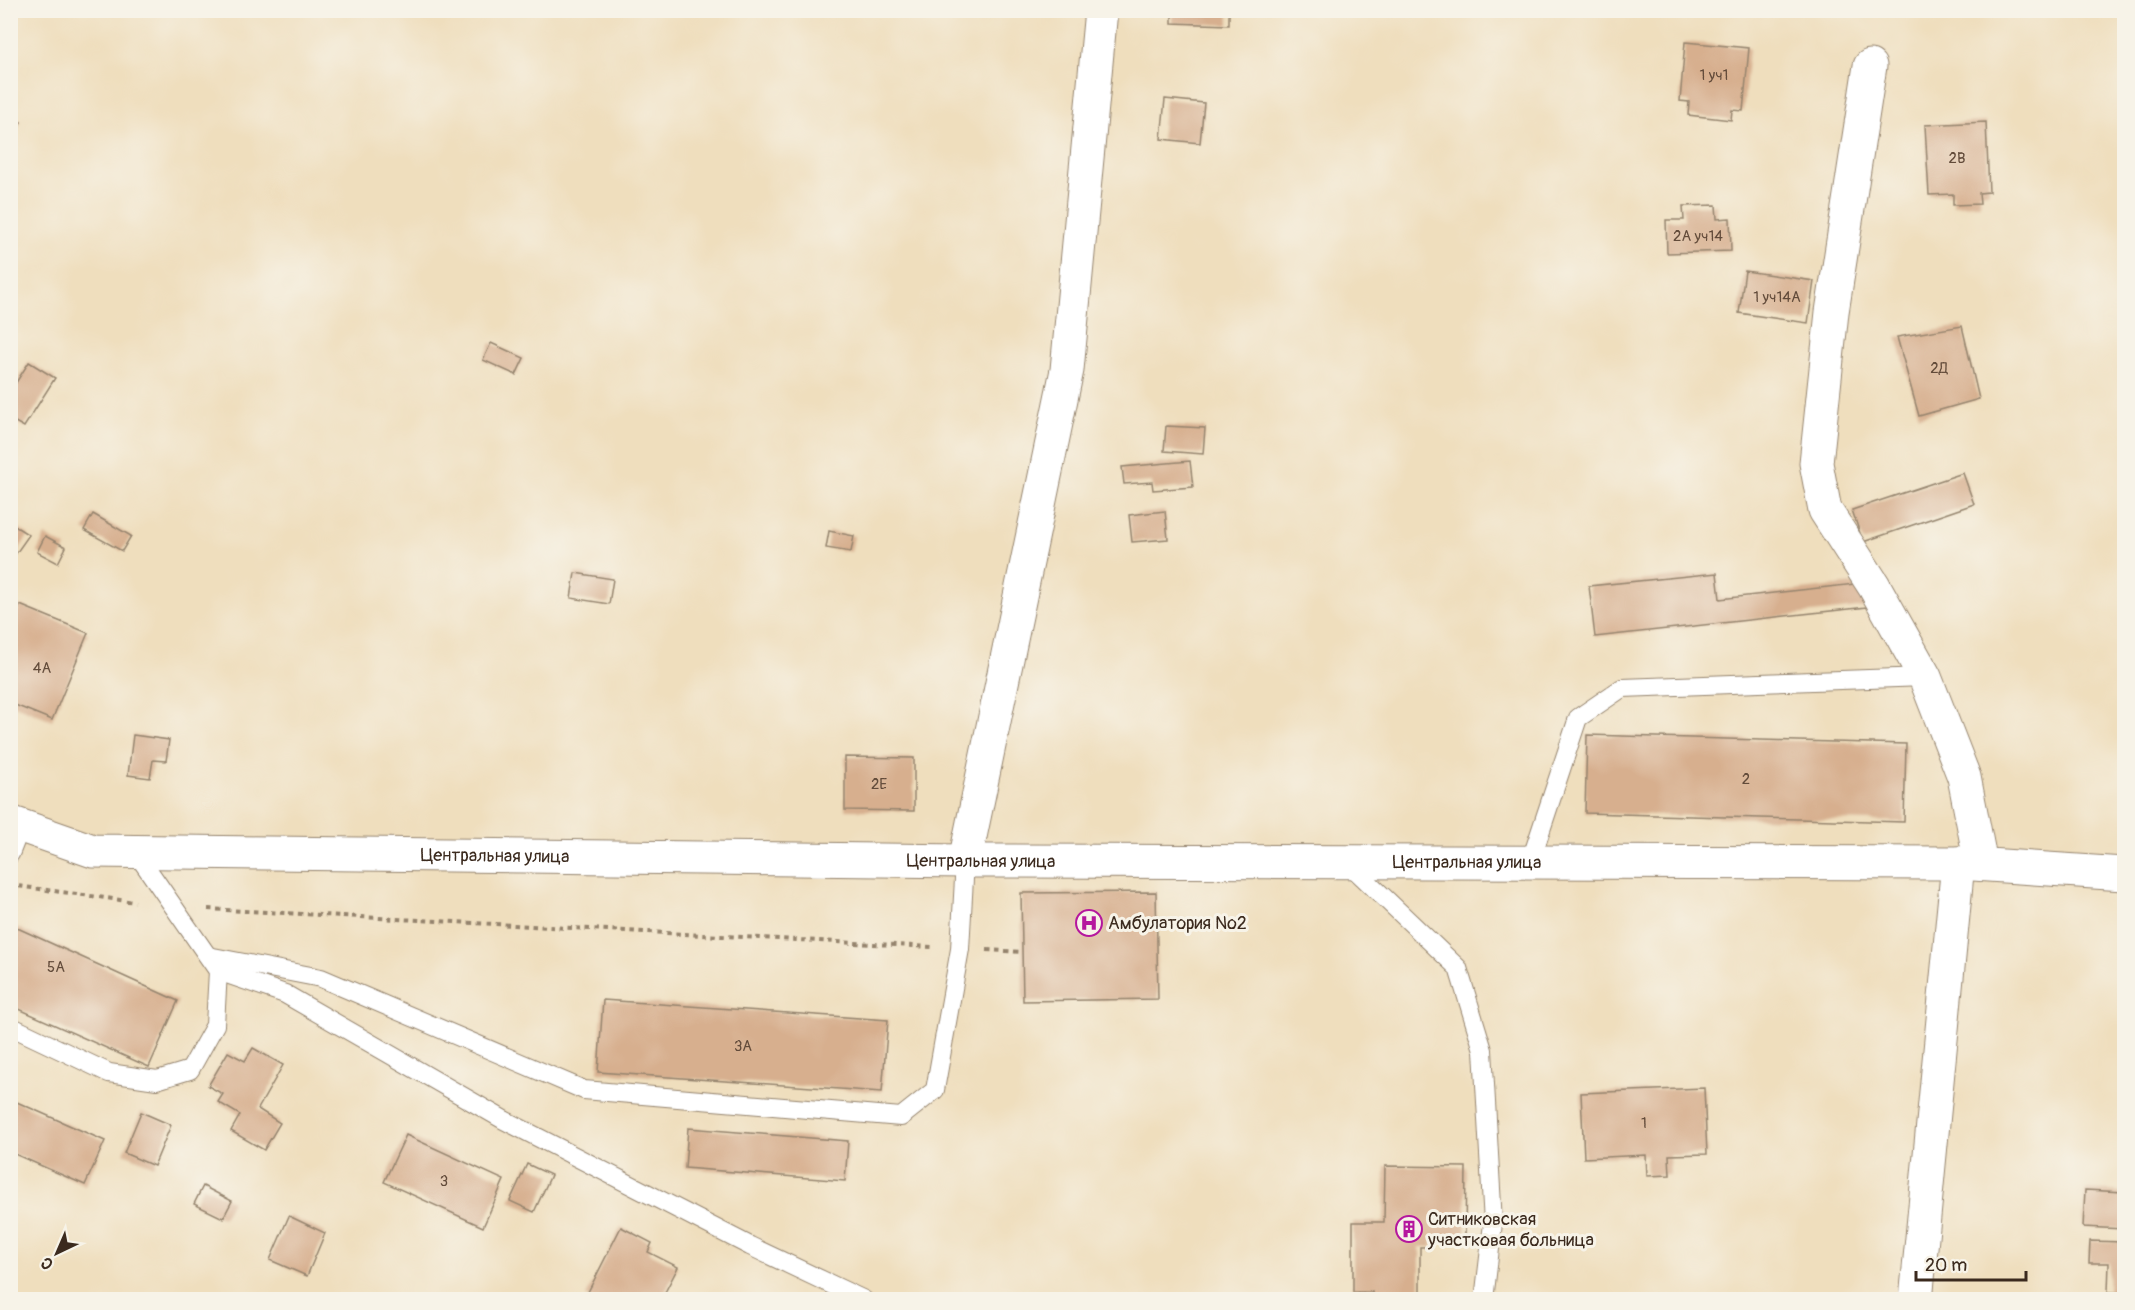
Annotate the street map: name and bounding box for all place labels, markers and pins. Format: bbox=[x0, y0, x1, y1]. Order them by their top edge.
hospital icon: Амбулатория №2 bbox=[1074, 908, 1104, 938]
place label: Амбулатория №2 bbox=[1108, 912, 1247, 935]
place label: Ситниковская участковая больница bbox=[1427, 1208, 1594, 1252]
building icon: Ситниковская участковая больница bbox=[1394, 1214, 1424, 1244]

